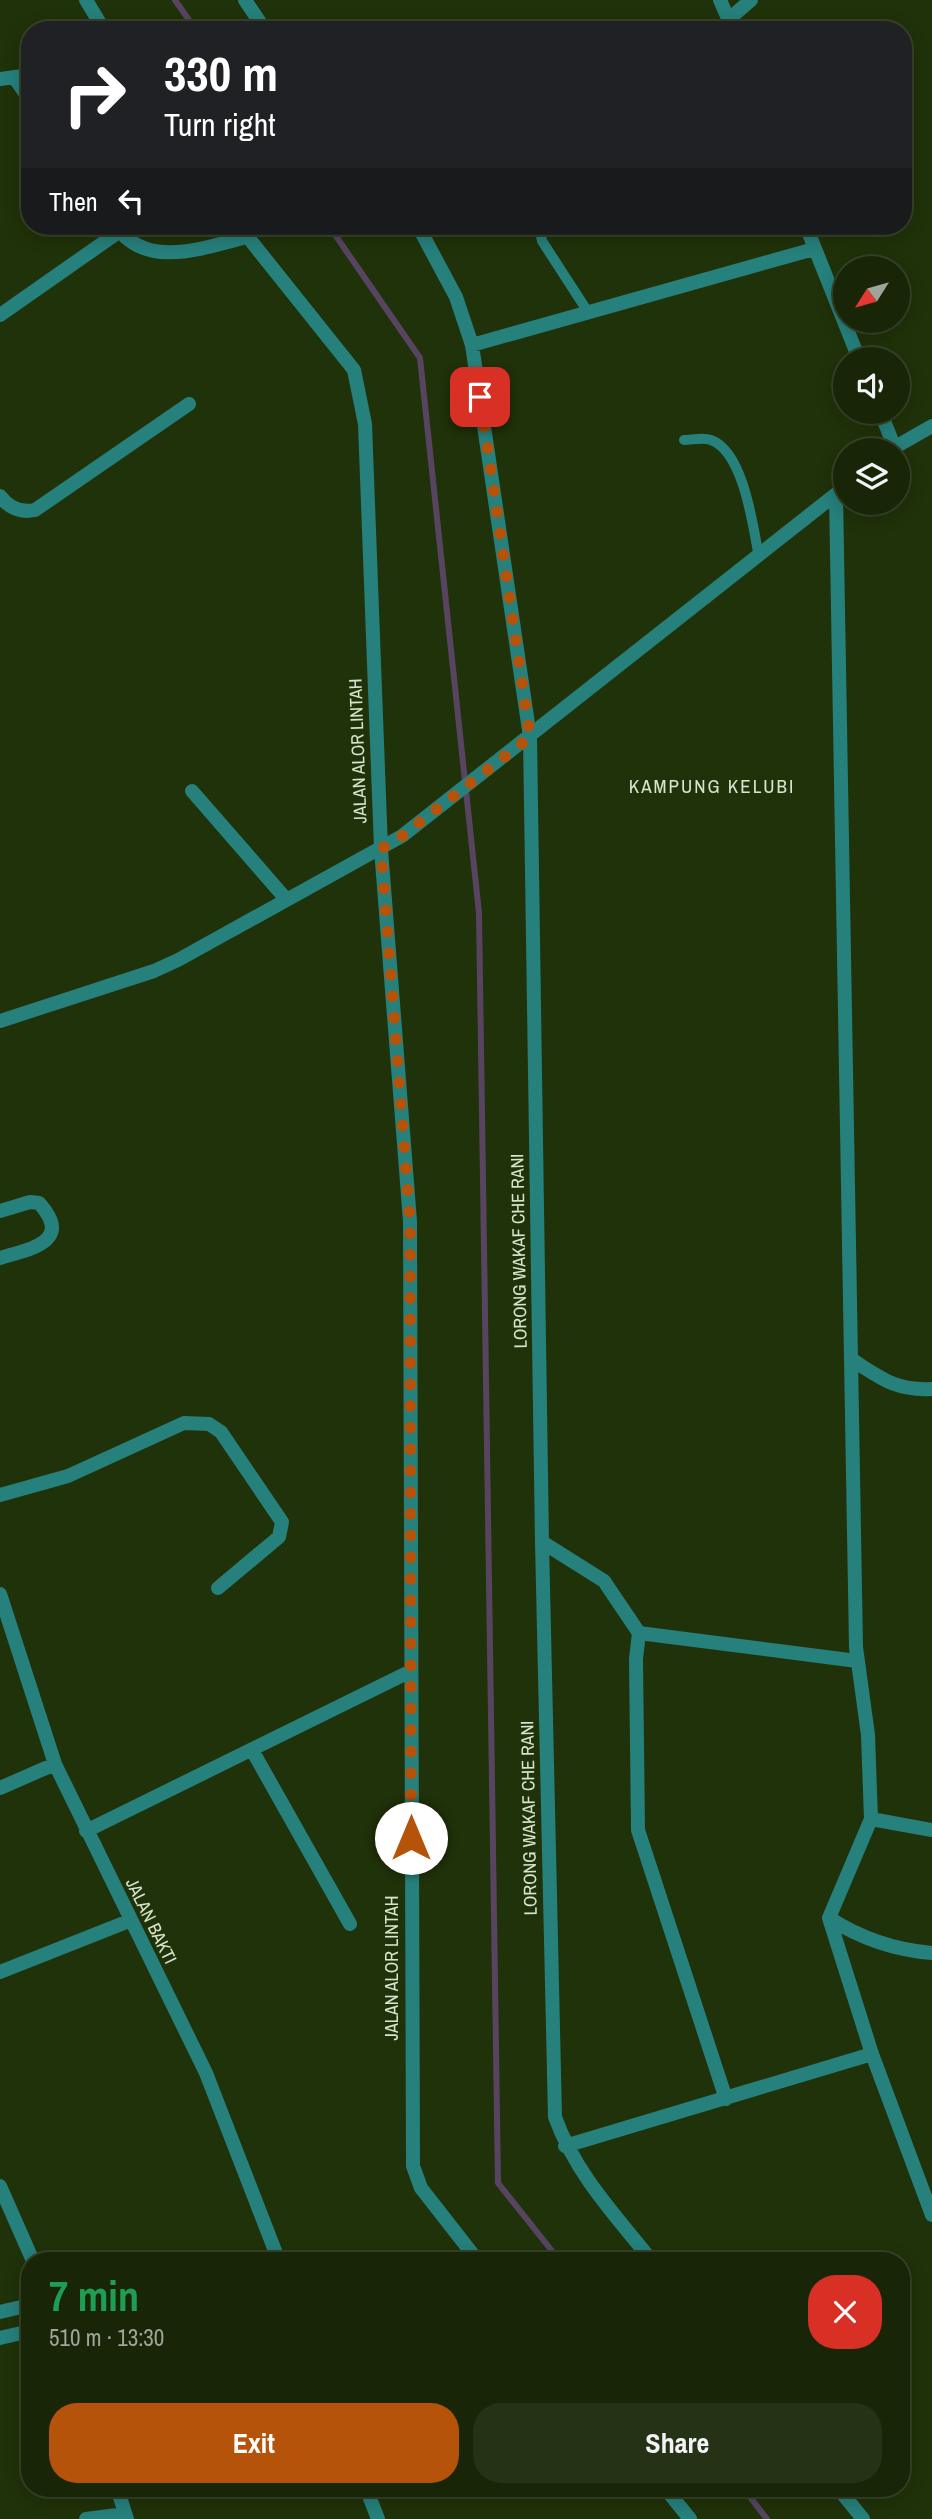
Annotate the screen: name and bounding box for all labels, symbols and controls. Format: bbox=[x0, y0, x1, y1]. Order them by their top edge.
text: 330 m bbox=[164, 40, 278, 106]
icon: right bbox=[49, 49, 140, 140]
text: Turn right bbox=[164, 103, 276, 146]
icon: left bbox=[112, 182, 150, 220]
text: Then bbox=[49, 184, 98, 219]
north arrow bbox=[833, 256, 910, 332]
map controls bbox=[833, 256, 910, 515]
button: sound bbox=[833, 347, 910, 424]
pin bbox=[450, 367, 510, 427]
icon: arrive bbox=[461, 378, 499, 416]
button: layers bbox=[833, 438, 910, 515]
street label: JALAN ALOR LINTAH bbox=[342, 678, 373, 824]
district label: KAMPUNG KELUBI bbox=[629, 773, 795, 799]
street label: LORONG WAKAF CHE RANI bbox=[504, 1153, 533, 1349]
street label: LORONG WAKAF CHE RANI bbox=[514, 1720, 543, 1916]
position arrow bbox=[374, 1801, 448, 1875]
street label: JALAN BAKTI bbox=[120, 1874, 183, 1968]
street label: JALAN ALOR LINTAH bbox=[379, 1896, 404, 2040]
text: 7 min bbox=[49, 2268, 139, 2324]
button: close bbox=[808, 2275, 882, 2349]
text: 510 m · 13:30 bbox=[49, 2322, 164, 2353]
button: Exit bbox=[49, 2403, 459, 2483]
button: Share bbox=[473, 2403, 882, 2483]

